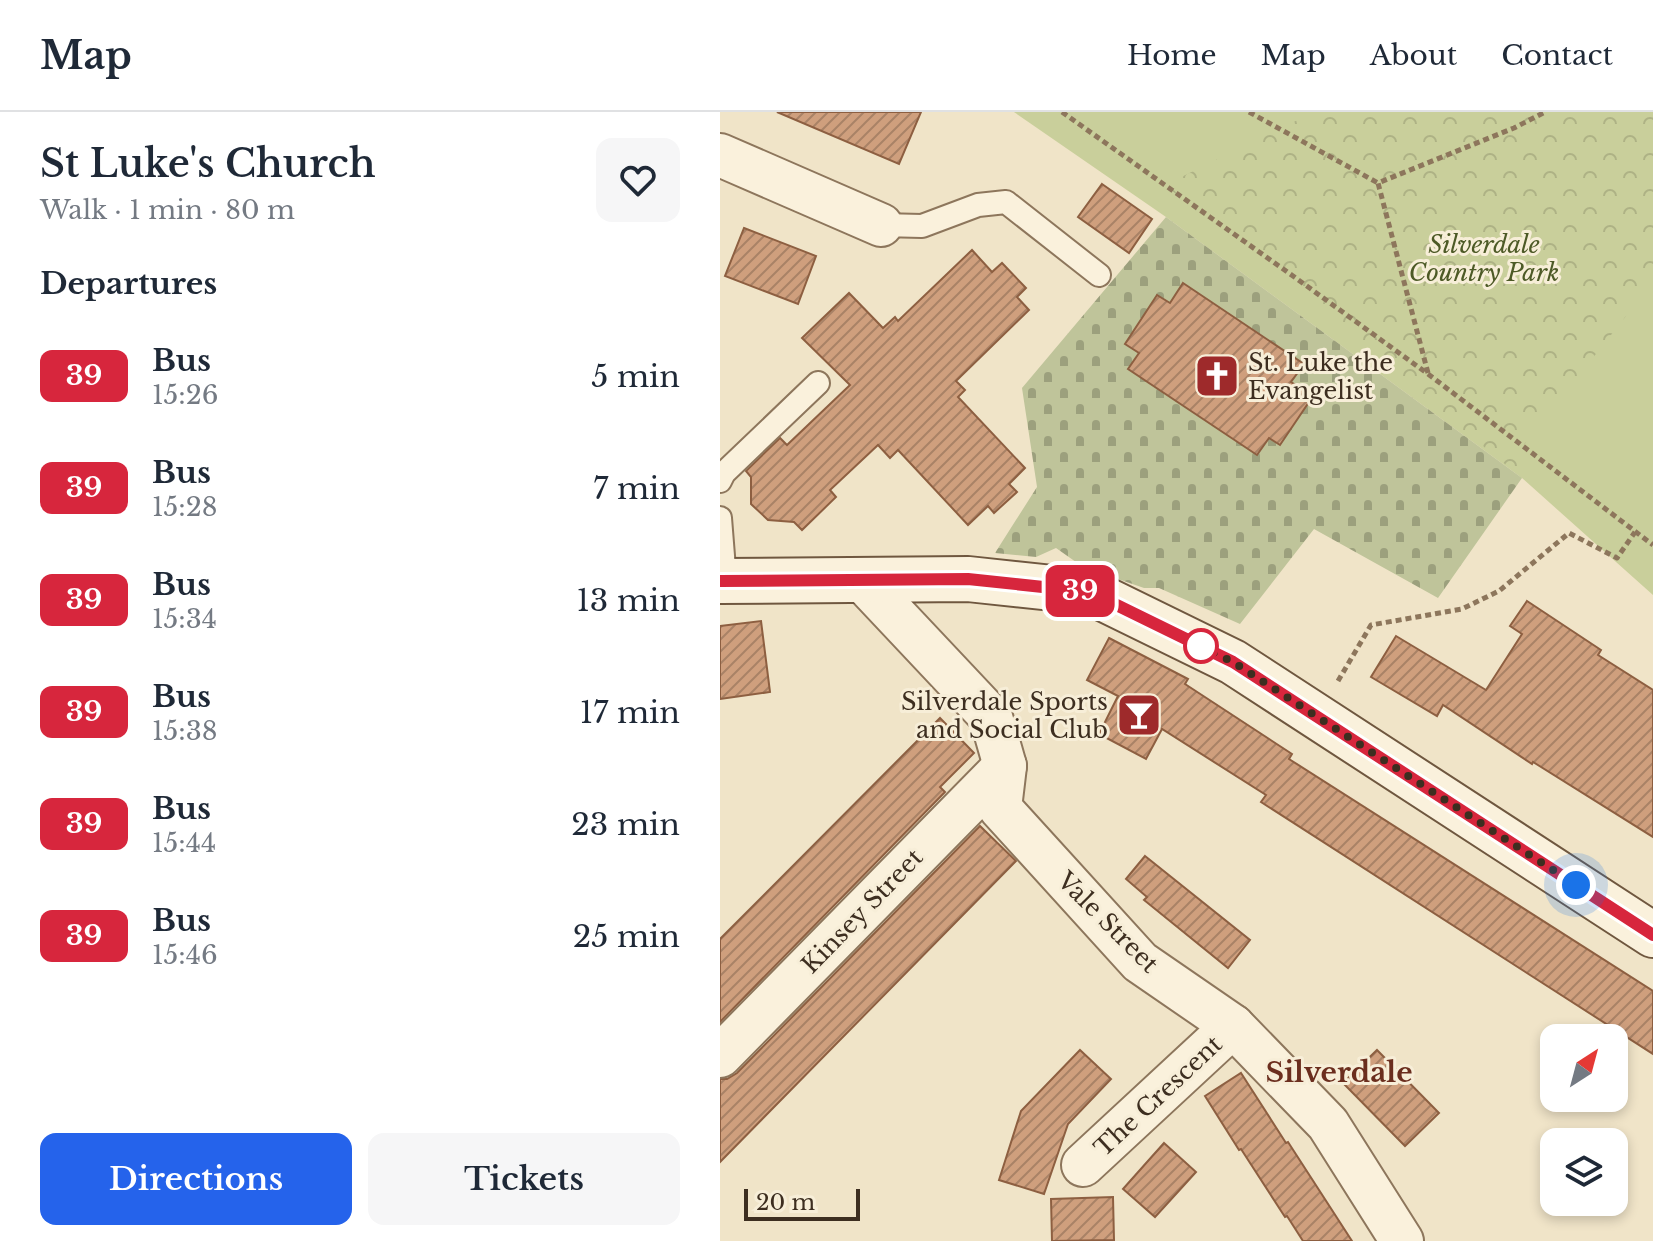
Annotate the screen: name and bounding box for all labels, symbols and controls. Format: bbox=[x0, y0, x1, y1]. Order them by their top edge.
text: Map bbox=[40, 32, 132, 79]
text: Home bbox=[1127, 38, 1217, 73]
text: Map bbox=[1261, 38, 1326, 73]
text: About bbox=[1370, 38, 1457, 73]
text: Contact bbox=[1501, 38, 1613, 73]
button: heart bbox=[596, 138, 680, 222]
text: St Luke's Church bbox=[40, 140, 376, 187]
text: Walk · 1 min · 80 m bbox=[40, 194, 295, 226]
park label: Silverdale Country Park bbox=[1409, 230, 1559, 287]
text: Departures bbox=[40, 265, 217, 302]
text: Bus bbox=[152, 342, 211, 379]
place label: St. Luke the Evangelist bbox=[1248, 348, 1393, 405]
church icon: St. Luke the Evangelist bbox=[1193, 352, 1241, 400]
text: 39 bbox=[66, 358, 102, 393]
text: 5 min bbox=[591, 358, 680, 395]
text: 15:26 bbox=[152, 379, 219, 411]
text: Bus bbox=[152, 454, 211, 491]
text: 39 bbox=[66, 470, 102, 505]
text: 7 min bbox=[593, 470, 680, 507]
text: 15:28 bbox=[152, 491, 218, 523]
line badge: 39 bbox=[1044, 565, 1116, 617]
text: Bus bbox=[152, 566, 211, 603]
text: 39 bbox=[1062, 573, 1098, 608]
text: 39 bbox=[66, 582, 102, 617]
text: 13 min bbox=[576, 582, 680, 619]
text: 15:34 bbox=[152, 603, 217, 635]
unlabelled marker bbox=[1184, 629, 1218, 663]
text: Bus bbox=[152, 678, 211, 715]
place label: Silverdale Sports and Social Club bbox=[901, 687, 1108, 744]
bar icon: Silverdale Sports and Social Club bbox=[1115, 691, 1163, 739]
text: 39 bbox=[66, 694, 102, 729]
text: 17 min bbox=[580, 694, 680, 731]
text: 15:38 bbox=[152, 715, 218, 747]
text: Bus bbox=[152, 790, 211, 827]
text: 39 bbox=[66, 806, 102, 841]
text: 23 min bbox=[571, 806, 680, 843]
text: 15:44 bbox=[152, 827, 216, 859]
street label: Kinsey Street bbox=[795, 843, 929, 979]
street label: Vale Street bbox=[1051, 865, 1164, 978]
your location bbox=[1556, 865, 1596, 905]
text: Bus bbox=[152, 902, 211, 939]
text: 39 bbox=[66, 918, 102, 953]
text: 25 min bbox=[573, 918, 680, 955]
text: 15:46 bbox=[152, 939, 218, 971]
north arrow bbox=[1540, 1024, 1628, 1112]
map controls bbox=[1540, 1024, 1628, 1216]
street label: The Crescent bbox=[1088, 1030, 1228, 1162]
district label: Silverdale bbox=[1265, 1055, 1413, 1090]
button: layers bbox=[1540, 1128, 1628, 1216]
button: Directions bbox=[40, 1133, 352, 1225]
button: Tickets bbox=[368, 1133, 680, 1225]
scale bar bbox=[744, 1185, 860, 1221]
text: 20 m bbox=[756, 1189, 815, 1216]

